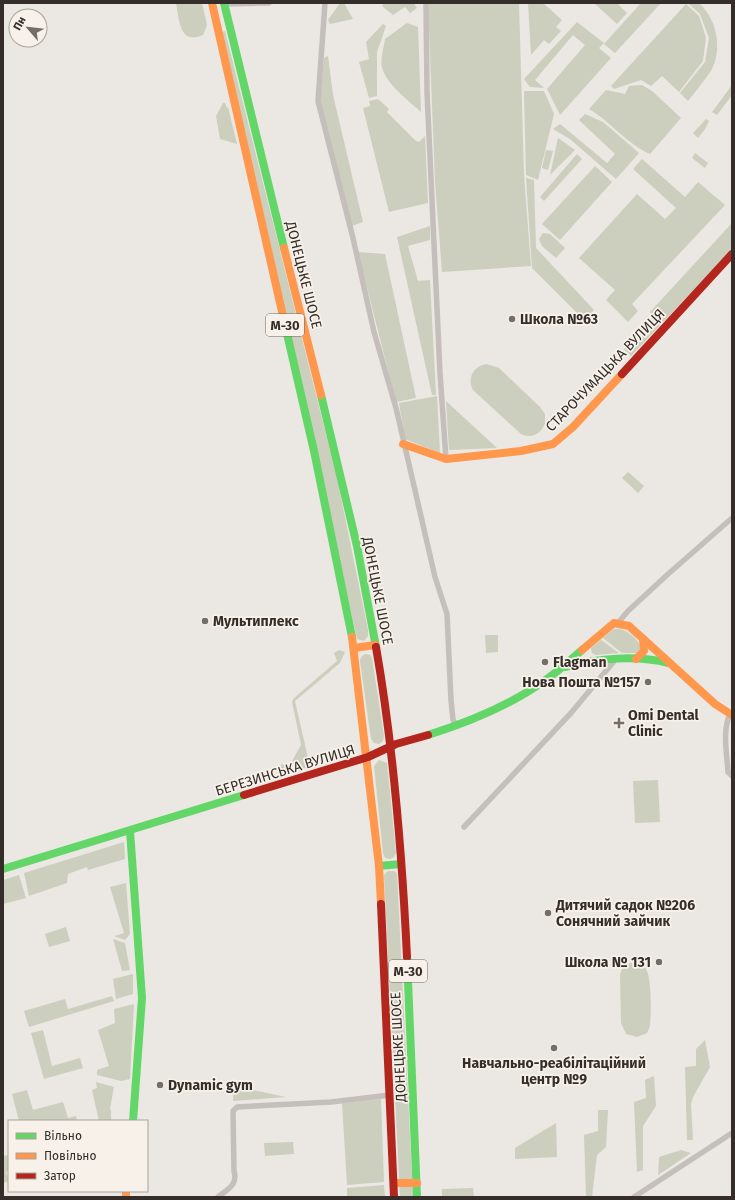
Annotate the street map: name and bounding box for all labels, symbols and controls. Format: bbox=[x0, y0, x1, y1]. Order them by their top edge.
north arrow bbox=[8, 8, 48, 48]
text: Пн bbox=[11, 14, 29, 33]
street label: ДОНЕЦЬКЕ ШОСЕ bbox=[282, 219, 325, 331]
street label: СТАРОЧУМАЦЬКА ВУЛИЦЯ bbox=[542, 305, 669, 435]
place label: Школа №63 bbox=[520, 311, 598, 328]
road number: М-30 bbox=[266, 314, 304, 336]
marker: Школа №63 bbox=[507, 314, 517, 324]
street label: ДОНЕЦЬКЕ ШОСЕ bbox=[358, 534, 396, 647]
place label: Мультиплекс bbox=[213, 613, 299, 630]
marker: Мультиплекс bbox=[200, 616, 210, 626]
place label: Flagman bbox=[553, 654, 607, 671]
marker: Flagman bbox=[540, 657, 550, 667]
place label: Нова Пошта №157 bbox=[522, 674, 640, 691]
marker: Нова Пошта №157 bbox=[643, 677, 653, 687]
place label: Omi Dental Clinic bbox=[628, 707, 699, 740]
marker: Omi Dental Clinic bbox=[613, 717, 625, 729]
street label: БЕРЕЗИНСЬКА ВУЛИЦЯ bbox=[213, 741, 357, 800]
place label: Дитячий садок №206 Сонячний зайчик bbox=[555, 897, 695, 930]
marker: Дитячий садок №206 Сонячний зайчик bbox=[543, 908, 553, 918]
place label: Школа № 131 bbox=[565, 954, 651, 971]
marker: Школа № 131 bbox=[654, 957, 664, 967]
road number: М-30 bbox=[389, 960, 427, 982]
street label: ДОНЕЦЬКЕ ШОСЕ bbox=[387, 992, 410, 1103]
marker: Навчально-реабілітаційний центр №9 bbox=[549, 1043, 559, 1053]
place label: Навчально-реабілітаційний центр №9 bbox=[462, 1055, 646, 1088]
place label: Dynamic gym bbox=[168, 1077, 253, 1094]
marker: Dynamic gym bbox=[155, 1080, 165, 1090]
legend bbox=[8, 1120, 148, 1192]
text: Вільно bbox=[44, 1129, 82, 1143]
text: Повільно bbox=[44, 1149, 97, 1163]
text: Затор bbox=[44, 1169, 76, 1183]

